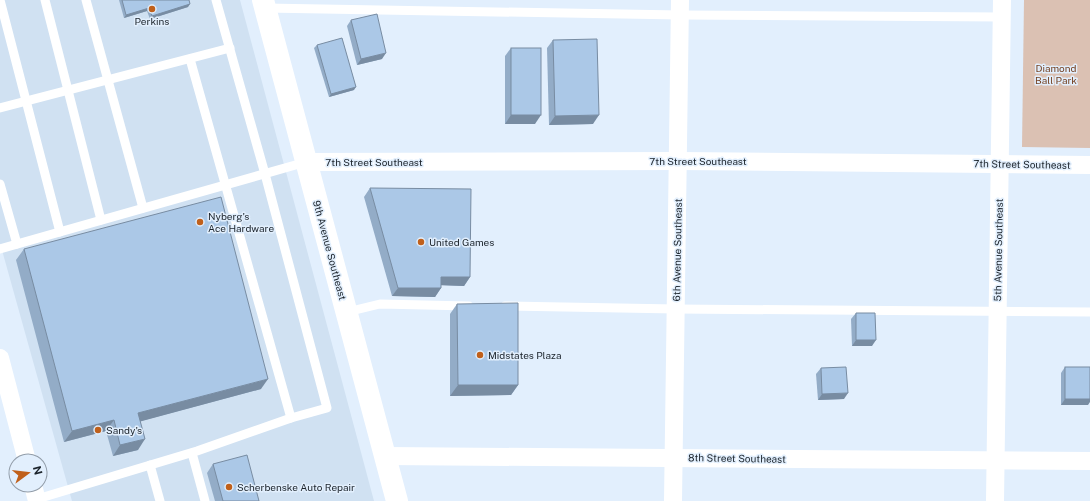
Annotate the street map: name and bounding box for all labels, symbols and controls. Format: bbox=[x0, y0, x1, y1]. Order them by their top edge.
marker: Perkins bbox=[147, 4, 157, 14]
place label: Perkins bbox=[135, 15, 169, 27]
park label: Diamond Ball Park bbox=[1035, 62, 1077, 86]
street label: 7th Street Southeast bbox=[649, 155, 747, 167]
street label: 7th Street Southeast bbox=[325, 156, 423, 168]
street label: 7th Street Southeast bbox=[973, 157, 1071, 171]
street label: 6th Avenue Southeast bbox=[670, 198, 684, 301]
street label: 5th Avenue Southeast bbox=[991, 198, 1005, 302]
street label: 9th Avenue Southeast bbox=[311, 199, 349, 301]
place label: Nyberg's Ace Hardware bbox=[208, 210, 274, 234]
marker: Nyberg's Ace Hardware bbox=[195, 217, 205, 227]
place label: United Games bbox=[429, 236, 494, 248]
marker: United Games bbox=[416, 237, 426, 247]
place label: Midstates Plaza bbox=[488, 349, 562, 361]
marker: Midstates Plaza bbox=[475, 350, 485, 360]
place label: Sandy's bbox=[106, 424, 142, 436]
marker: Sandy's bbox=[93, 425, 103, 435]
street label: 8th Street Southeast bbox=[688, 451, 786, 465]
north arrow bbox=[8, 453, 48, 493]
text: N bbox=[31, 465, 45, 476]
place label: Scherbenske Auto Repair bbox=[237, 481, 355, 493]
marker: Scherbenske Auto Repair bbox=[224, 482, 234, 492]

